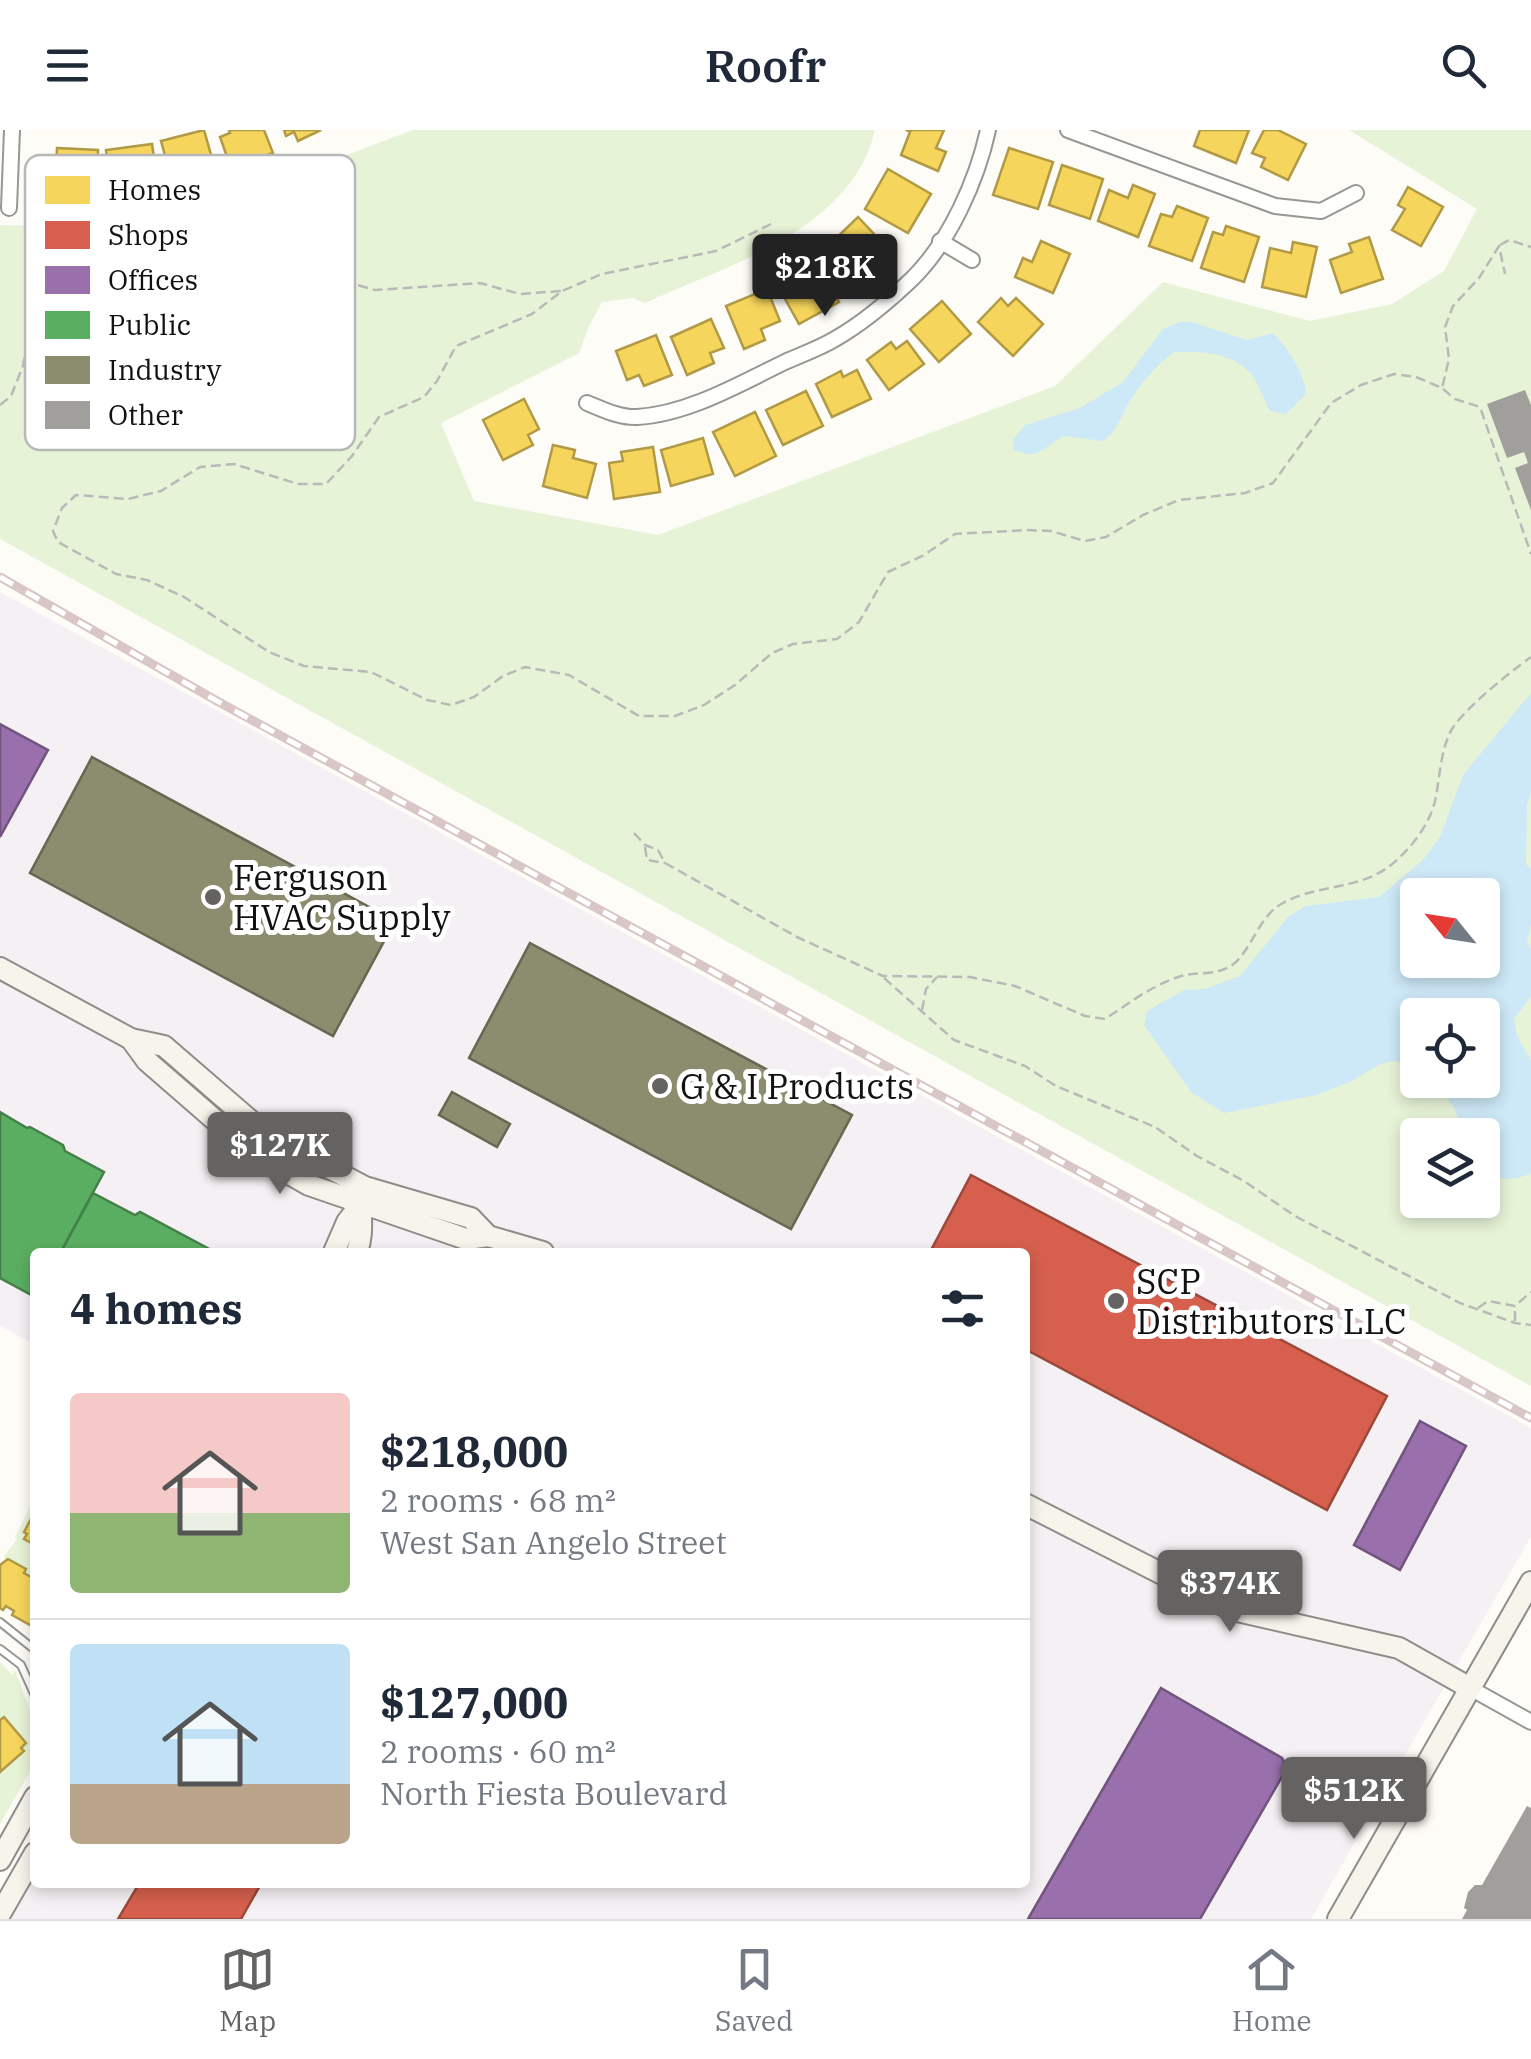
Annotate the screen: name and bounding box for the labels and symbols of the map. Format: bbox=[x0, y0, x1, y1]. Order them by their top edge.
legend bbox=[25, 155, 355, 450]
text: Homes bbox=[108, 171, 201, 208]
text: Shops bbox=[108, 216, 189, 253]
pin: $218K bbox=[755, 234, 895, 319]
text: Offices bbox=[108, 261, 198, 298]
text: Public bbox=[108, 306, 191, 343]
text: Industry bbox=[108, 351, 222, 388]
text: Other bbox=[108, 396, 183, 433]
place label: Ferguson HVAC Supply bbox=[233, 854, 451, 940]
north arrow bbox=[1400, 878, 1500, 978]
marker: Ferguson HVAC Supply bbox=[202, 886, 224, 908]
place label: G & I Products bbox=[680, 1063, 914, 1109]
marker: G & I Products bbox=[649, 1075, 671, 1097]
pin: $127K bbox=[210, 1112, 350, 1197]
place label: SCP Distributors LLC bbox=[1136, 1258, 1407, 1344]
marker: SCP Distributors LLC bbox=[1105, 1290, 1127, 1312]
pin: $374K bbox=[1160, 1550, 1300, 1635]
pin: $512K bbox=[1284, 1757, 1424, 1842]

